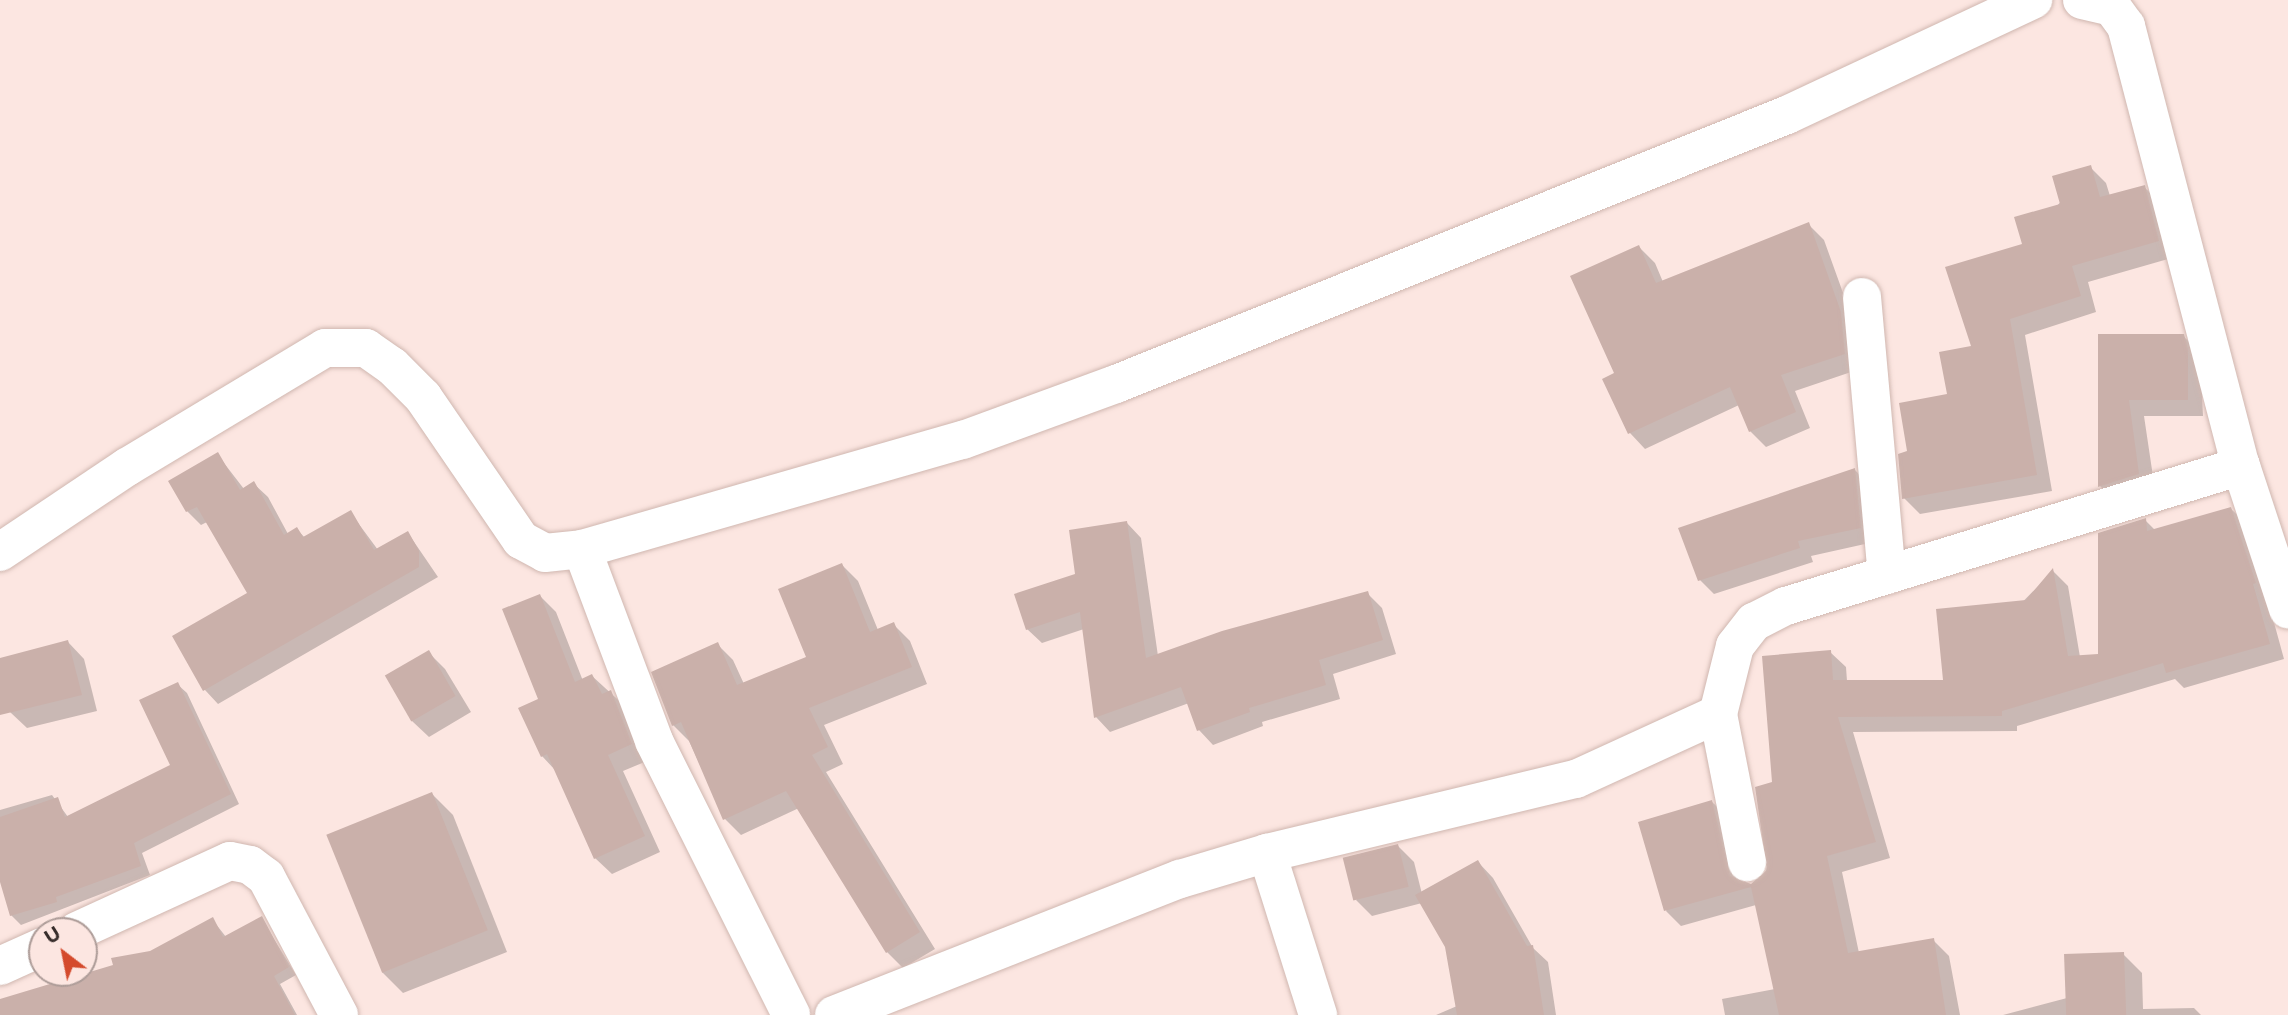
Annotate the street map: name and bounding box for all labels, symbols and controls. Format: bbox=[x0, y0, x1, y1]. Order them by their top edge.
north arrow bbox=[28, 917, 98, 987]
text: U bbox=[40, 922, 65, 949]

